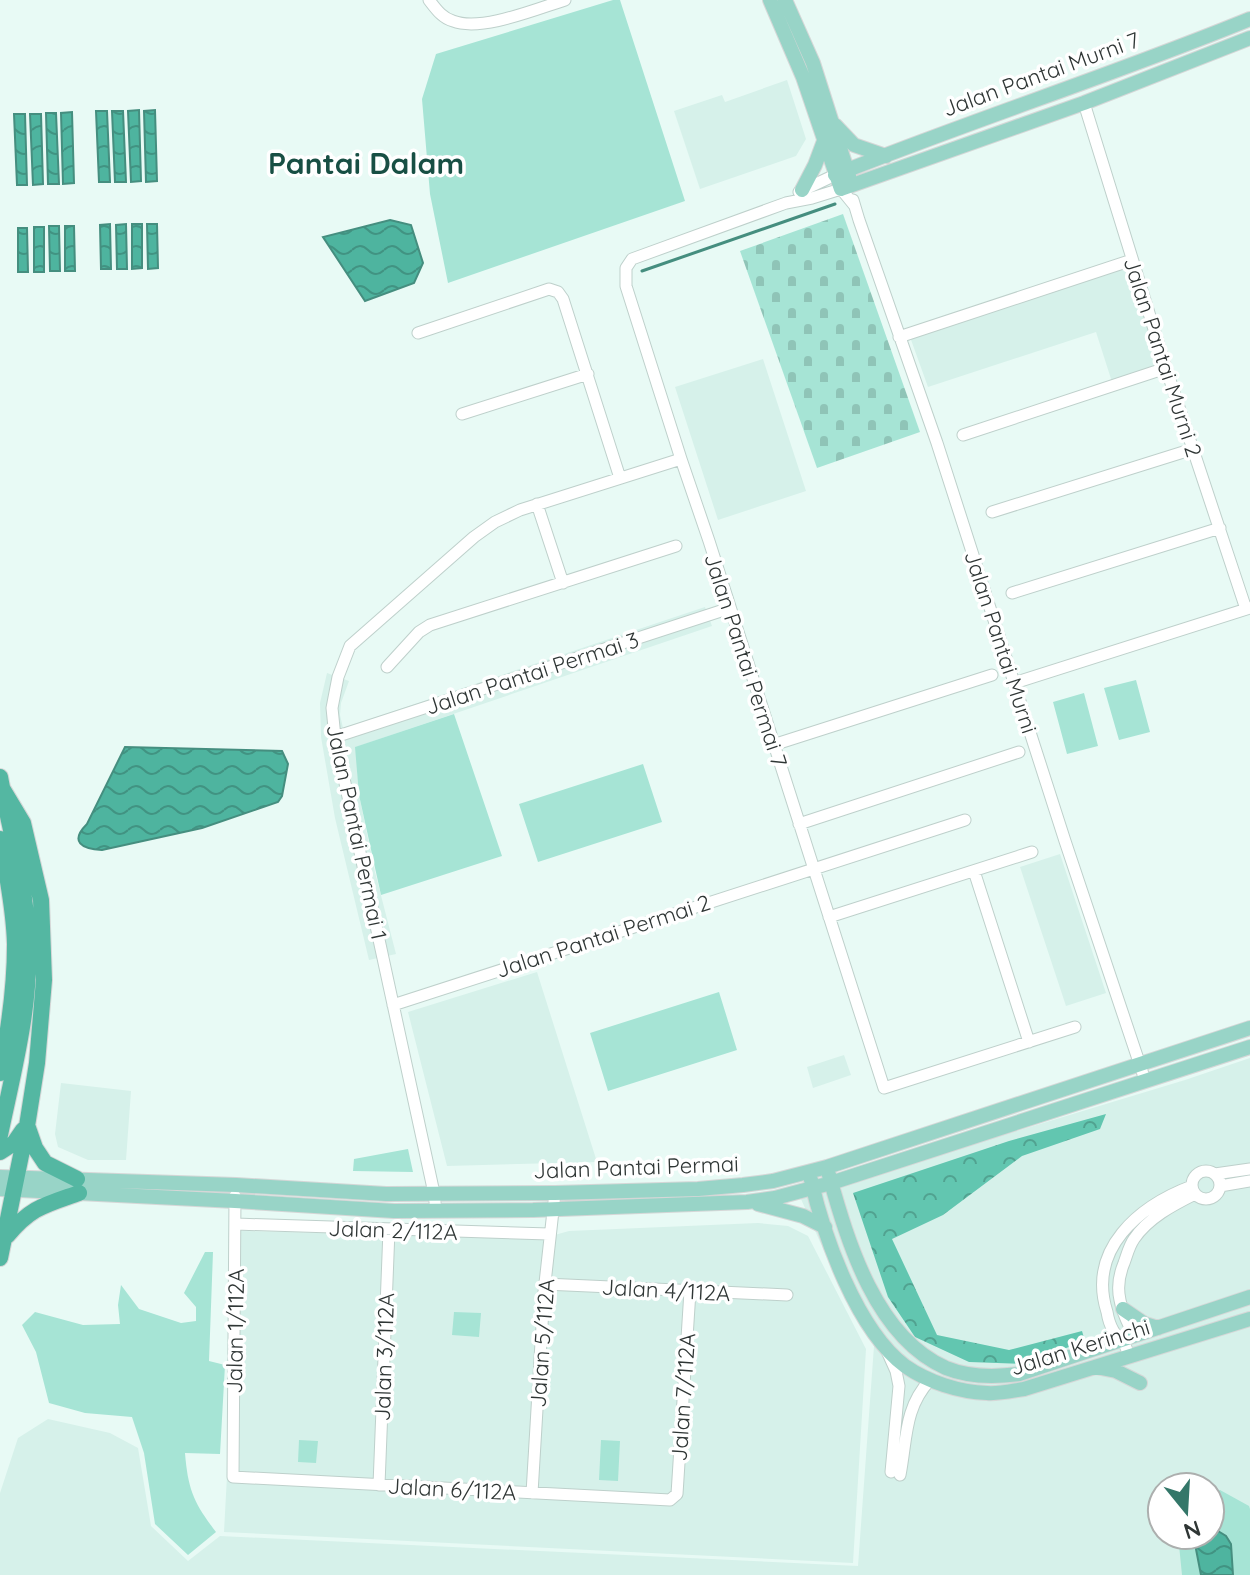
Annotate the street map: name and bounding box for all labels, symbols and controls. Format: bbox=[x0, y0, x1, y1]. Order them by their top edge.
street label: Jalan Pantai Murni 7 bbox=[939, 25, 1143, 123]
district label: Pantai Dalam bbox=[268, 144, 464, 182]
street label: Jalan Pantai Murni 2 bbox=[1117, 254, 1209, 460]
street label: Jalan Pantai Murni bbox=[958, 547, 1044, 737]
street label: Jalan Pantai Permai 7 bbox=[698, 550, 794, 770]
street label: Jalan Pantai Permai 3 bbox=[422, 625, 642, 721]
street label: Jalan Pantai Permai 1 bbox=[320, 722, 394, 942]
street label: Jalan Pantai Permai 2 bbox=[492, 888, 714, 984]
street label: Jalan Pantai Permai bbox=[533, 1149, 739, 1185]
street label: Jalan 2/112A bbox=[328, 1214, 458, 1246]
street label: Jalan 1/112A bbox=[220, 1268, 250, 1394]
street label: Jalan 4/112A bbox=[601, 1273, 731, 1307]
street label: Jalan 5/112A bbox=[524, 1278, 560, 1408]
street label: Jalan 3/112A bbox=[368, 1292, 400, 1422]
street label: Jalan Kerinchi bbox=[1007, 1313, 1153, 1381]
street label: Jalan 7/112A bbox=[665, 1332, 701, 1462]
north arrow bbox=[1146, 1471, 1226, 1551]
street label: Jalan 6/112A bbox=[387, 1472, 517, 1506]
text: N bbox=[1180, 1514, 1204, 1546]

